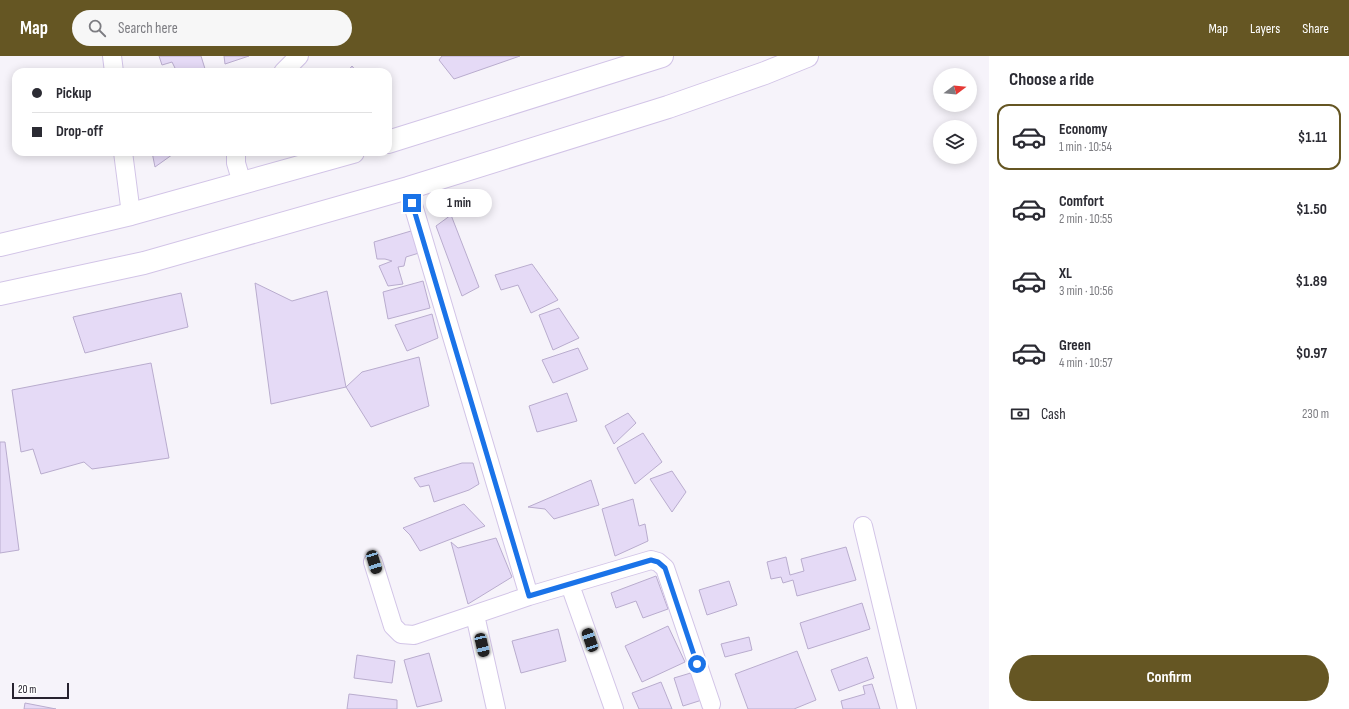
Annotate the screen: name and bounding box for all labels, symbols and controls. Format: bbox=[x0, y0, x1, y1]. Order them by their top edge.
search box bbox=[72, 10, 352, 46]
text: Map bbox=[20, 17, 48, 40]
icon: search bbox=[86, 17, 108, 39]
text: Search here bbox=[118, 19, 178, 38]
text: Map bbox=[1208, 20, 1228, 37]
text: Layers bbox=[1250, 20, 1280, 37]
text: Share bbox=[1302, 20, 1329, 37]
north arrow bbox=[933, 68, 977, 112]
map controls bbox=[933, 68, 977, 164]
text: Choose a ride bbox=[1009, 69, 1094, 90]
text: Pickup bbox=[56, 84, 92, 103]
icon: car bbox=[1011, 119, 1047, 155]
button: layers bbox=[933, 120, 977, 164]
text: Economy bbox=[1059, 120, 1108, 139]
text: Drop-off bbox=[56, 122, 103, 141]
text: $1.11 bbox=[1298, 128, 1327, 147]
text: 1 min · 10:54 bbox=[1059, 139, 1112, 155]
callout: 1 min bbox=[426, 189, 492, 217]
icon: car bbox=[1011, 191, 1047, 227]
text: Comfort bbox=[1059, 192, 1104, 211]
route end bbox=[403, 194, 421, 212]
text: 1 min bbox=[447, 195, 471, 211]
text: $1.50 bbox=[1296, 200, 1327, 219]
text: 2 min · 10:55 bbox=[1059, 211, 1113, 227]
icon: car bbox=[1011, 263, 1047, 299]
text: XL bbox=[1059, 264, 1072, 283]
text: $1.89 bbox=[1296, 272, 1327, 291]
text: 3 min · 10:56 bbox=[1059, 283, 1113, 299]
icon: car bbox=[1011, 335, 1047, 371]
text: Green bbox=[1059, 336, 1091, 355]
text: $0.97 bbox=[1296, 344, 1327, 363]
text: 4 min · 10:57 bbox=[1059, 355, 1113, 371]
icon: cash bbox=[1009, 403, 1031, 425]
text: Cash bbox=[1041, 405, 1066, 424]
text: 230 m bbox=[1302, 406, 1329, 422]
car bbox=[365, 549, 383, 575]
car bbox=[580, 627, 600, 653]
car bbox=[473, 632, 491, 658]
route start bbox=[688, 655, 706, 673]
button: Confirm bbox=[1009, 655, 1329, 701]
scale bar bbox=[12, 681, 69, 700]
text: 20 m bbox=[18, 683, 36, 696]

